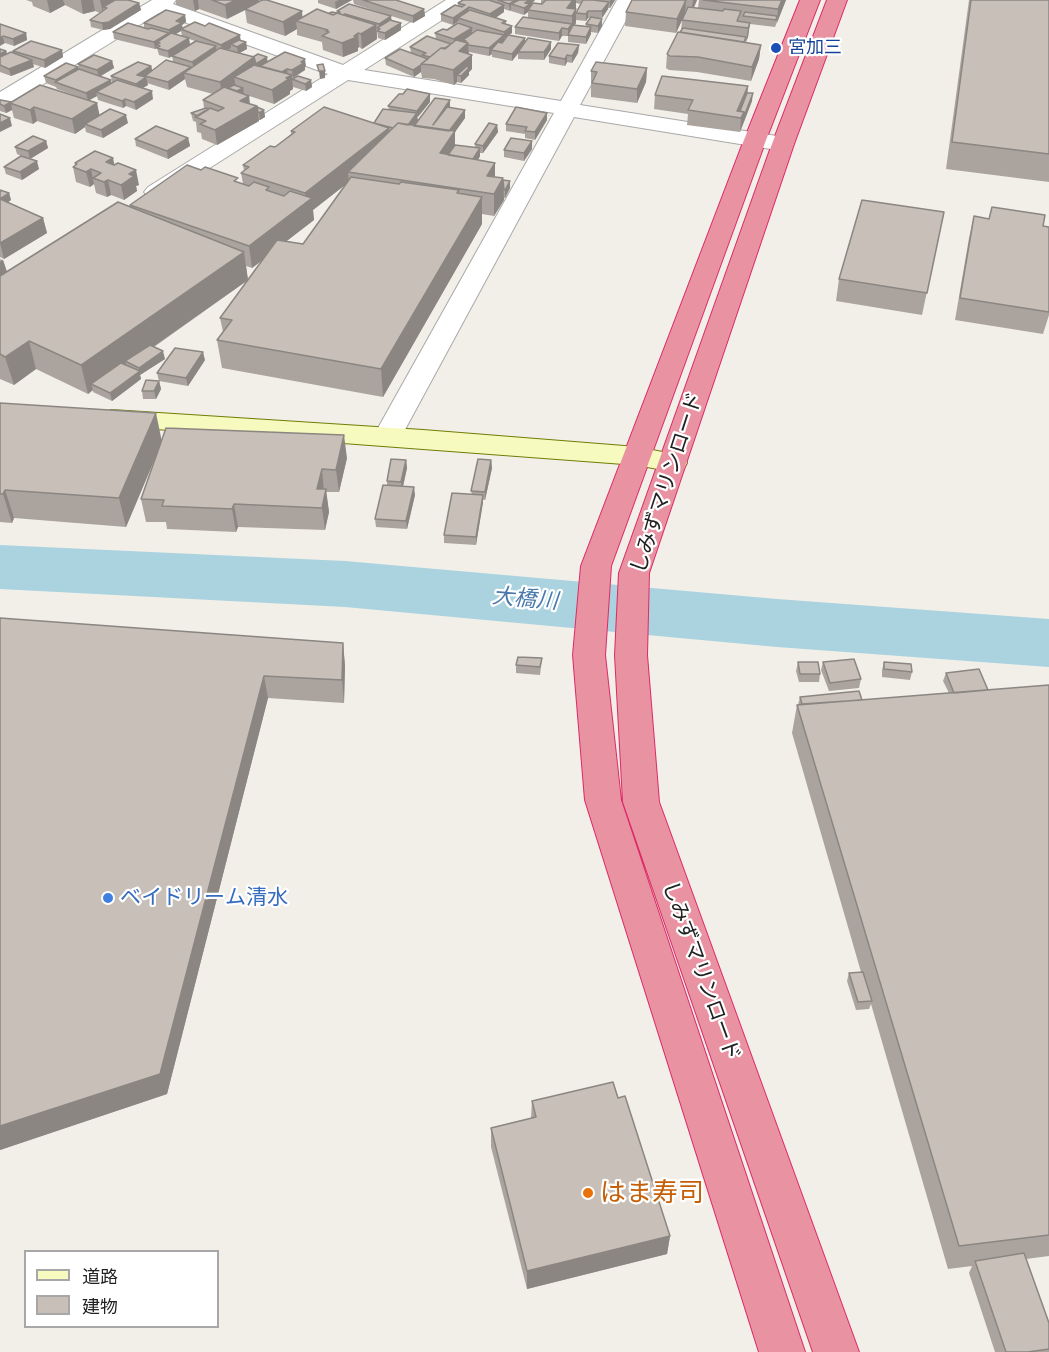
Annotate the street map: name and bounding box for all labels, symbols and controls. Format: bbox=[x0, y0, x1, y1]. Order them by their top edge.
place label: 宮加三 bbox=[788, 37, 842, 59]
marker: 宮加三 bbox=[769, 41, 783, 55]
street label: しみずマリンロード bbox=[626, 389, 708, 577]
water label: 大橋川 bbox=[491, 583, 559, 615]
street label: しみずマリンロード bbox=[657, 878, 745, 1064]
place label: ベイドリーム清水 bbox=[120, 885, 288, 911]
marker: ベイドリーム清水 bbox=[101, 891, 115, 905]
place label: はま寿司 bbox=[600, 1177, 704, 1209]
marker: はま寿司 bbox=[581, 1186, 595, 1200]
legend bbox=[24, 1250, 219, 1328]
text: 道路 bbox=[82, 1266, 118, 1287]
text: 建物 bbox=[82, 1296, 118, 1317]

